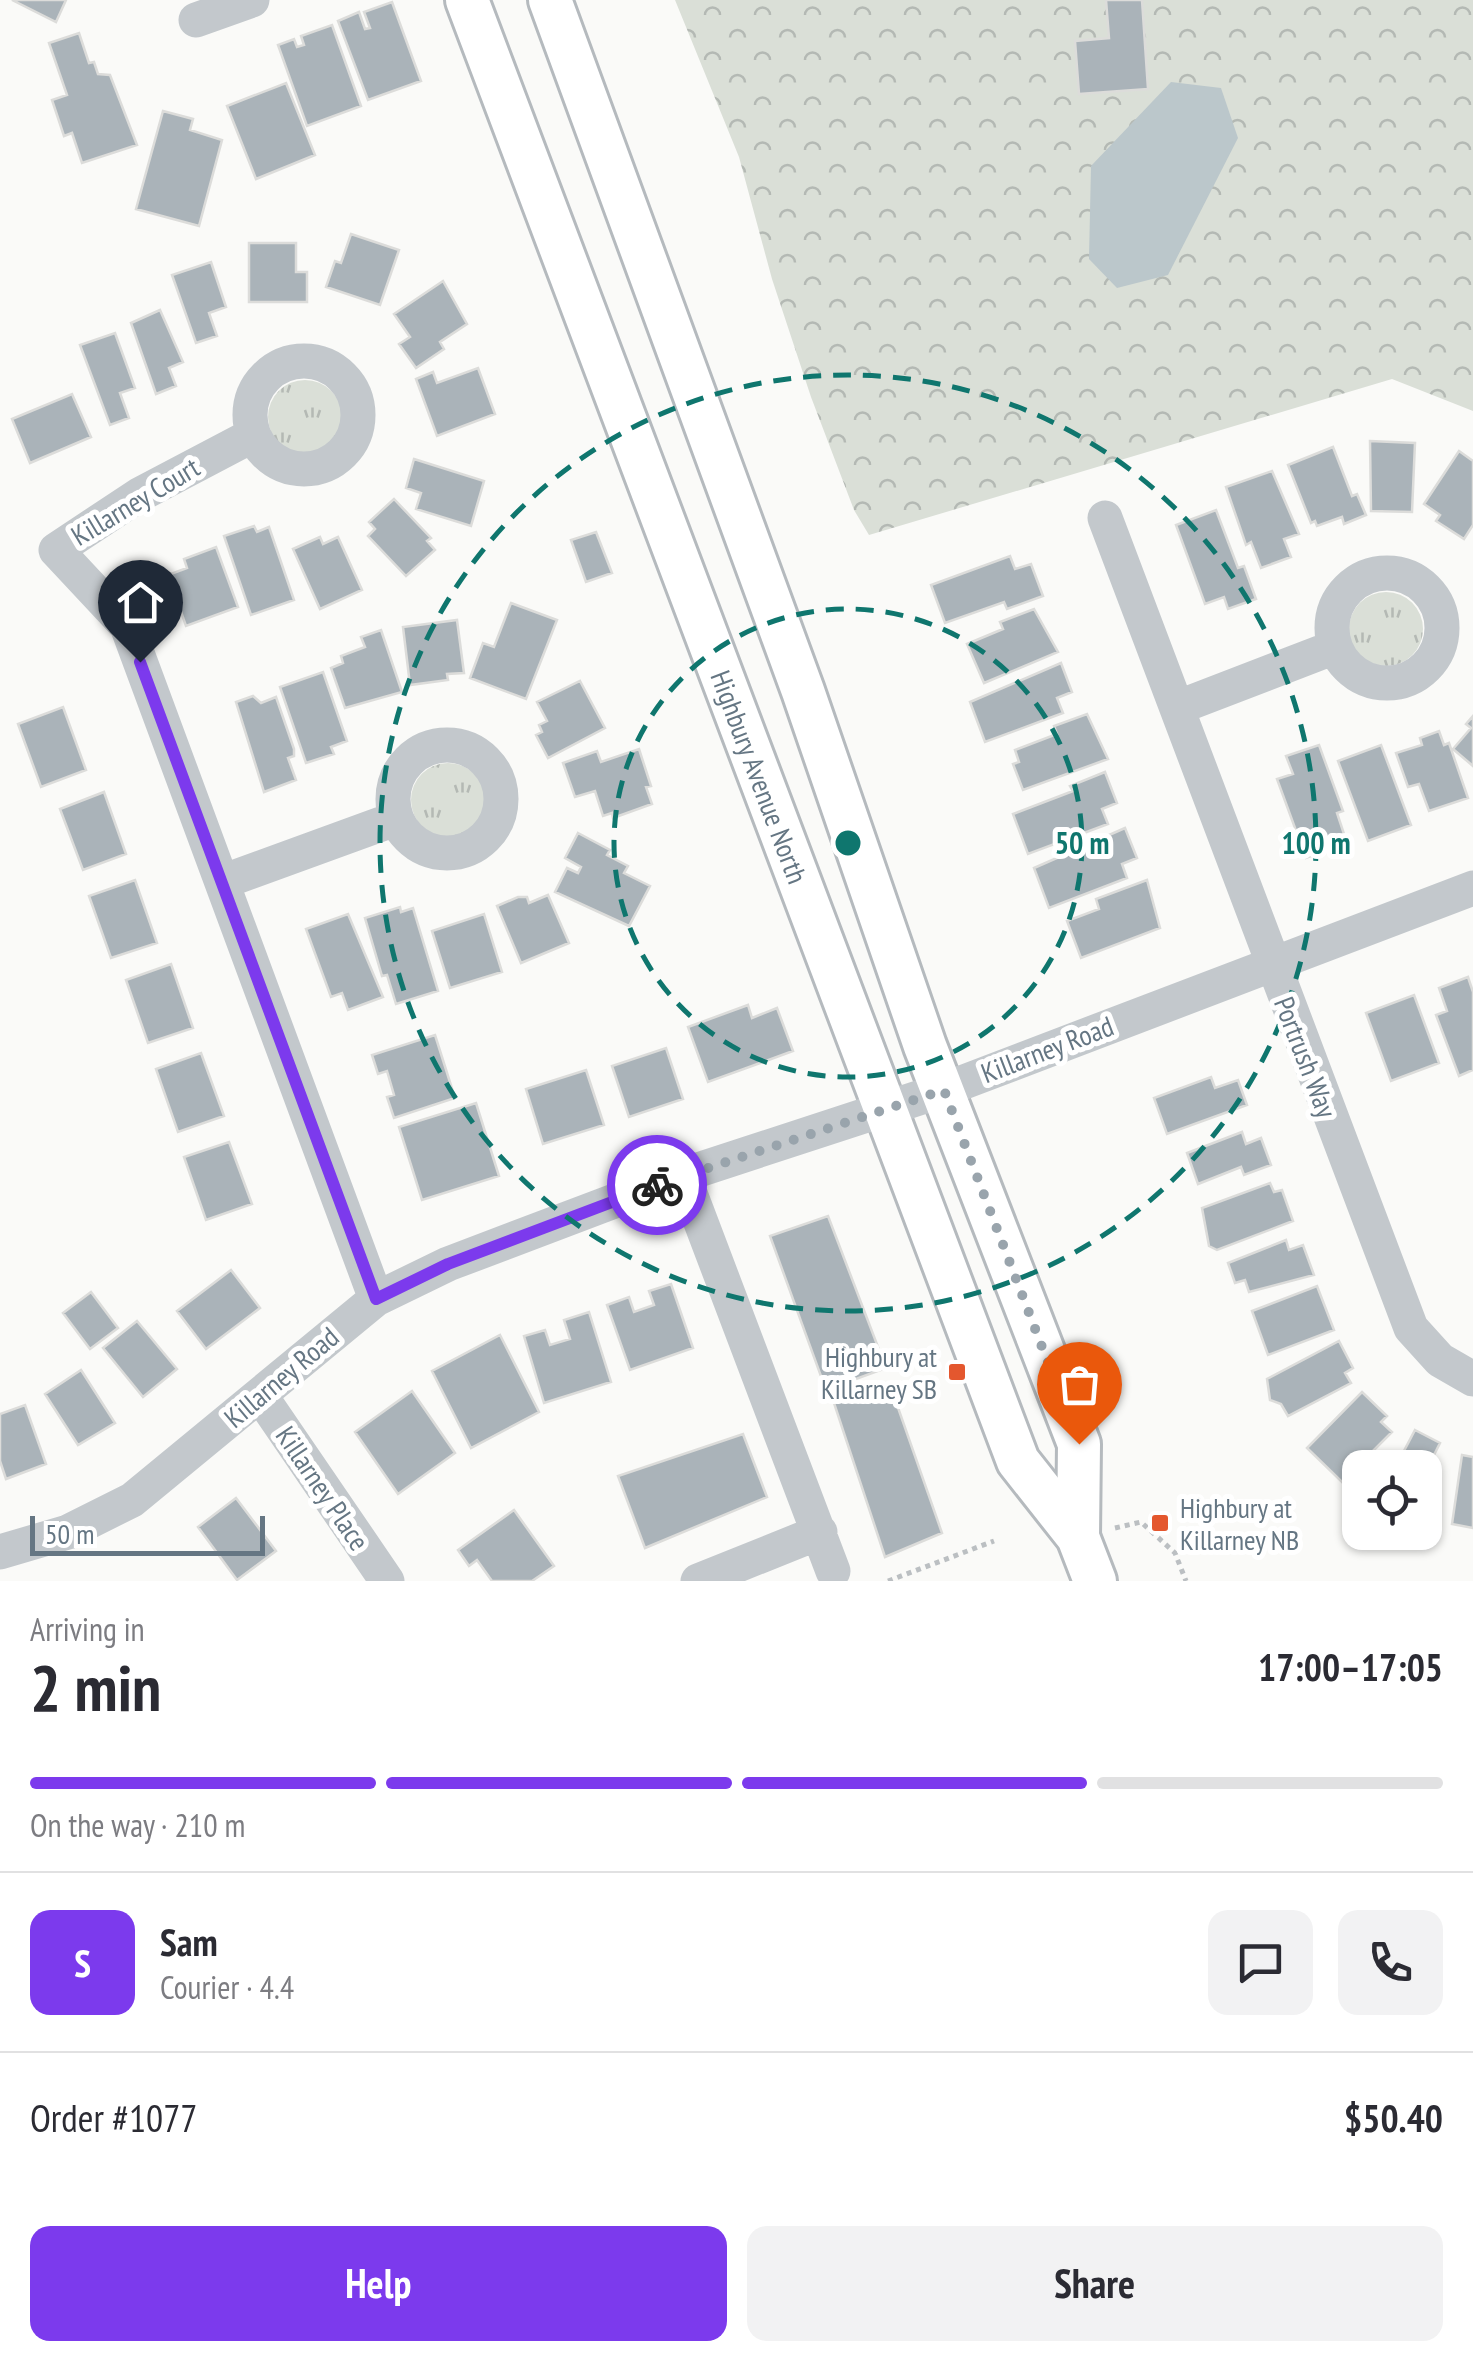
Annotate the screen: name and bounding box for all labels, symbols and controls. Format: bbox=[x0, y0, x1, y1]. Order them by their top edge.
street label: Killarney Court bbox=[64, 448, 206, 554]
pin bbox=[98, 560, 183, 663]
icon: home bbox=[113, 575, 168, 630]
street label: Highbury Avenue North bbox=[703, 665, 817, 888]
text: 50 m bbox=[1055, 823, 1109, 862]
text: 100 m bbox=[1281, 823, 1351, 862]
centre of rings bbox=[830, 825, 866, 861]
street label: Portrush Way bbox=[1266, 991, 1346, 1123]
street label: Killarney Road bbox=[976, 1007, 1118, 1091]
courier bbox=[607, 1135, 707, 1235]
icon: bike bbox=[630, 1158, 685, 1213]
street label: Killarney Road bbox=[216, 1318, 346, 1436]
place label: Highbury at Killarney SB bbox=[821, 1338, 937, 1407]
pin bbox=[1037, 1342, 1122, 1445]
icon: bag bbox=[1052, 1357, 1107, 1412]
marker: Highbury at Killarney SB bbox=[946, 1361, 968, 1383]
street label: Killarney Place bbox=[268, 1419, 378, 1557]
map controls bbox=[1342, 1450, 1442, 1550]
button: locate bbox=[1342, 1450, 1442, 1550]
place label: Highbury at Killarney NB bbox=[1180, 1489, 1299, 1558]
scale bar bbox=[30, 1511, 265, 1556]
marker: Highbury at Killarney NB bbox=[1149, 1512, 1171, 1534]
text: 50 m bbox=[45, 1515, 94, 1552]
text: Arriving in bbox=[30, 1608, 145, 1650]
text: 17:00–17:05 bbox=[1258, 1642, 1443, 1691]
text: 2 min bbox=[30, 1645, 161, 1729]
text: On the way · 210 m bbox=[30, 1804, 245, 1846]
button: chat bbox=[1208, 1910, 1313, 2015]
button: phone bbox=[1338, 1910, 1443, 2015]
text: Sam bbox=[160, 1917, 218, 1966]
text: S bbox=[74, 1938, 91, 1987]
text: Courier · 4.4 bbox=[160, 1966, 294, 2008]
text: Order #1077 bbox=[30, 2093, 197, 2142]
text: $50.40 bbox=[1344, 2093, 1443, 2142]
button: Help bbox=[30, 2226, 727, 2341]
button: Share bbox=[747, 2226, 1443, 2341]

